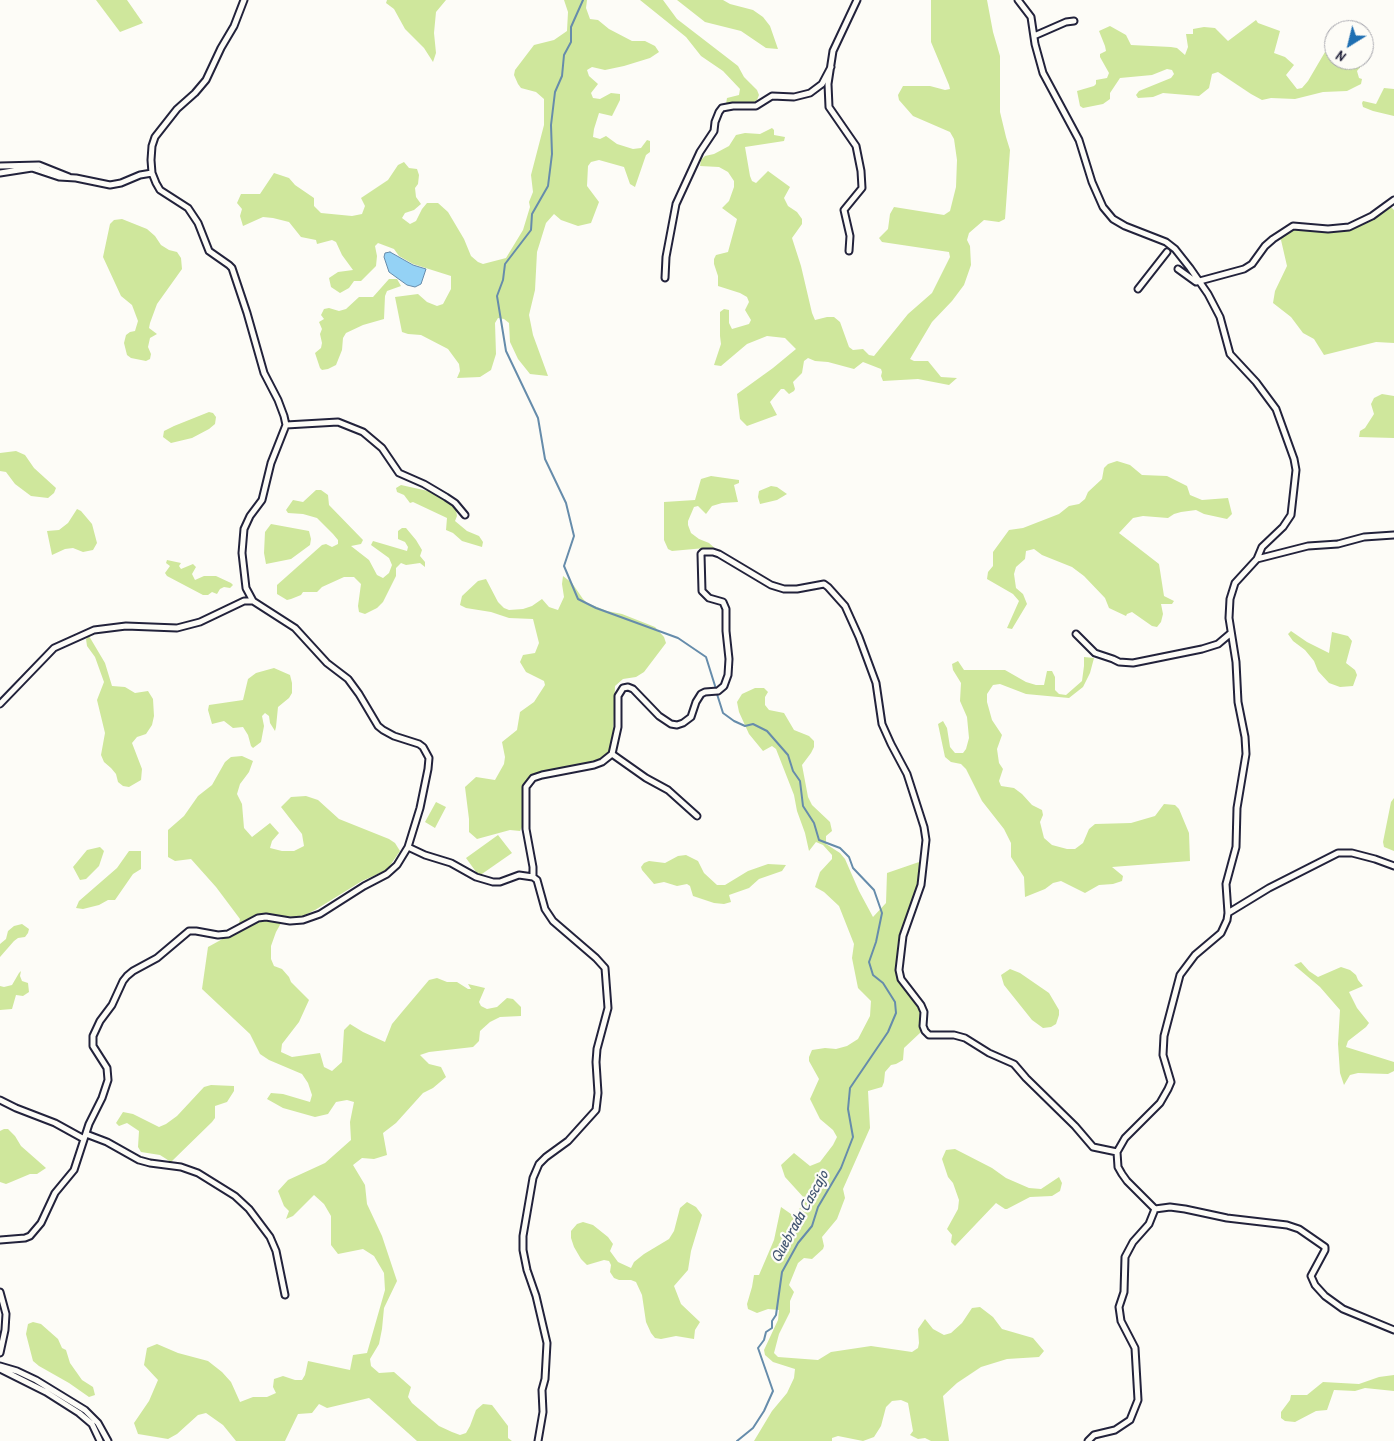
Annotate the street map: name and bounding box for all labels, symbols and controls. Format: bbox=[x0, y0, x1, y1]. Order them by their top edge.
north arrow bbox=[1324, 20, 1374, 70]
text: N bbox=[1332, 47, 1349, 67]
water label: Quebrada Cascajo bbox=[767, 1168, 833, 1266]

